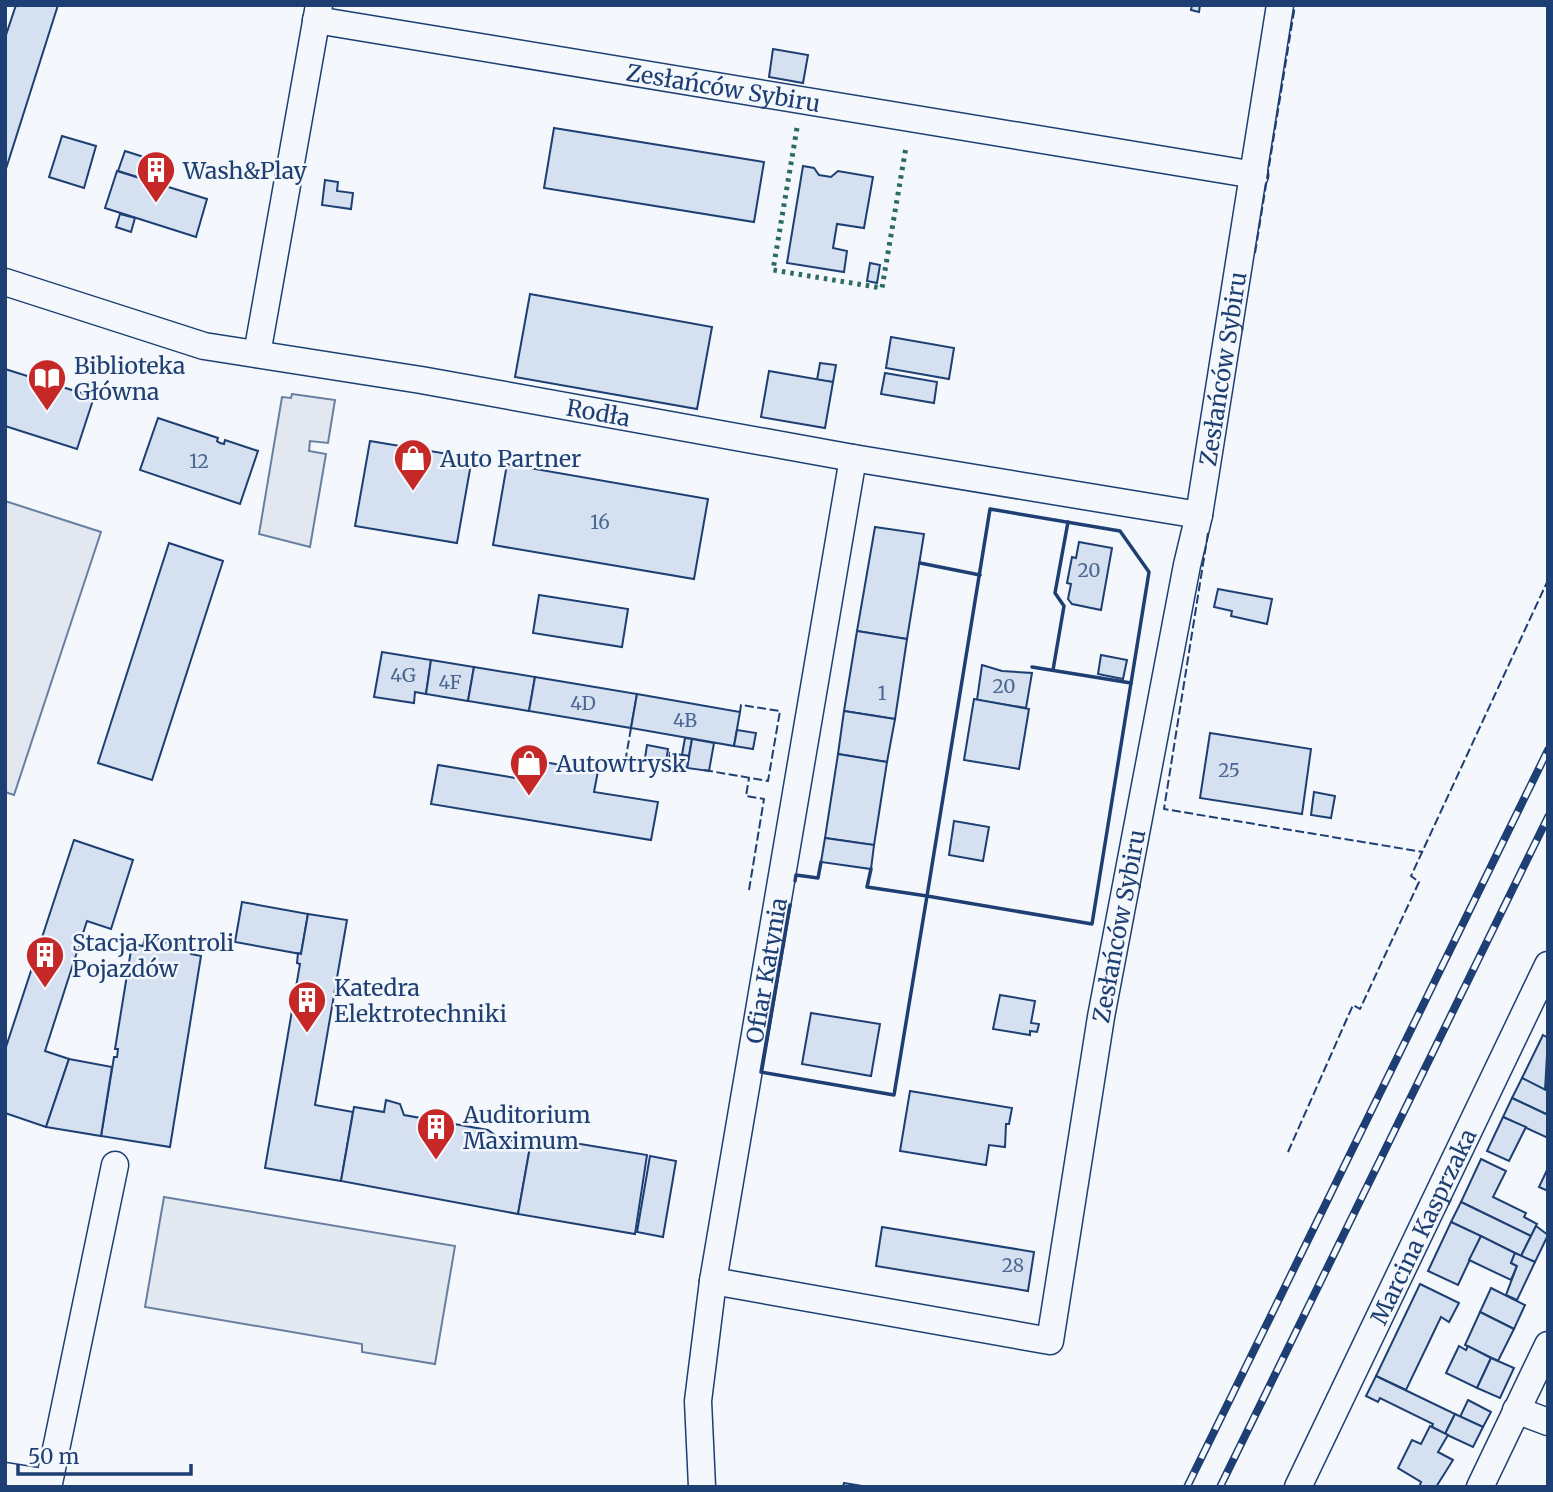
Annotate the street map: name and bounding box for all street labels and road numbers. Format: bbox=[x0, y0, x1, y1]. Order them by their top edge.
street label: Zesłańców Sybiru bbox=[624, 57, 823, 118]
street label: Zesłańców Sybiru bbox=[1193, 270, 1252, 468]
street label: Rodła bbox=[564, 392, 633, 432]
street label: Zesłańców Sybiru bbox=[1086, 827, 1151, 1025]
street label: Ofiar Katynia bbox=[739, 895, 792, 1046]
street label: Marcina Kasprzaka bbox=[1364, 1124, 1482, 1329]

